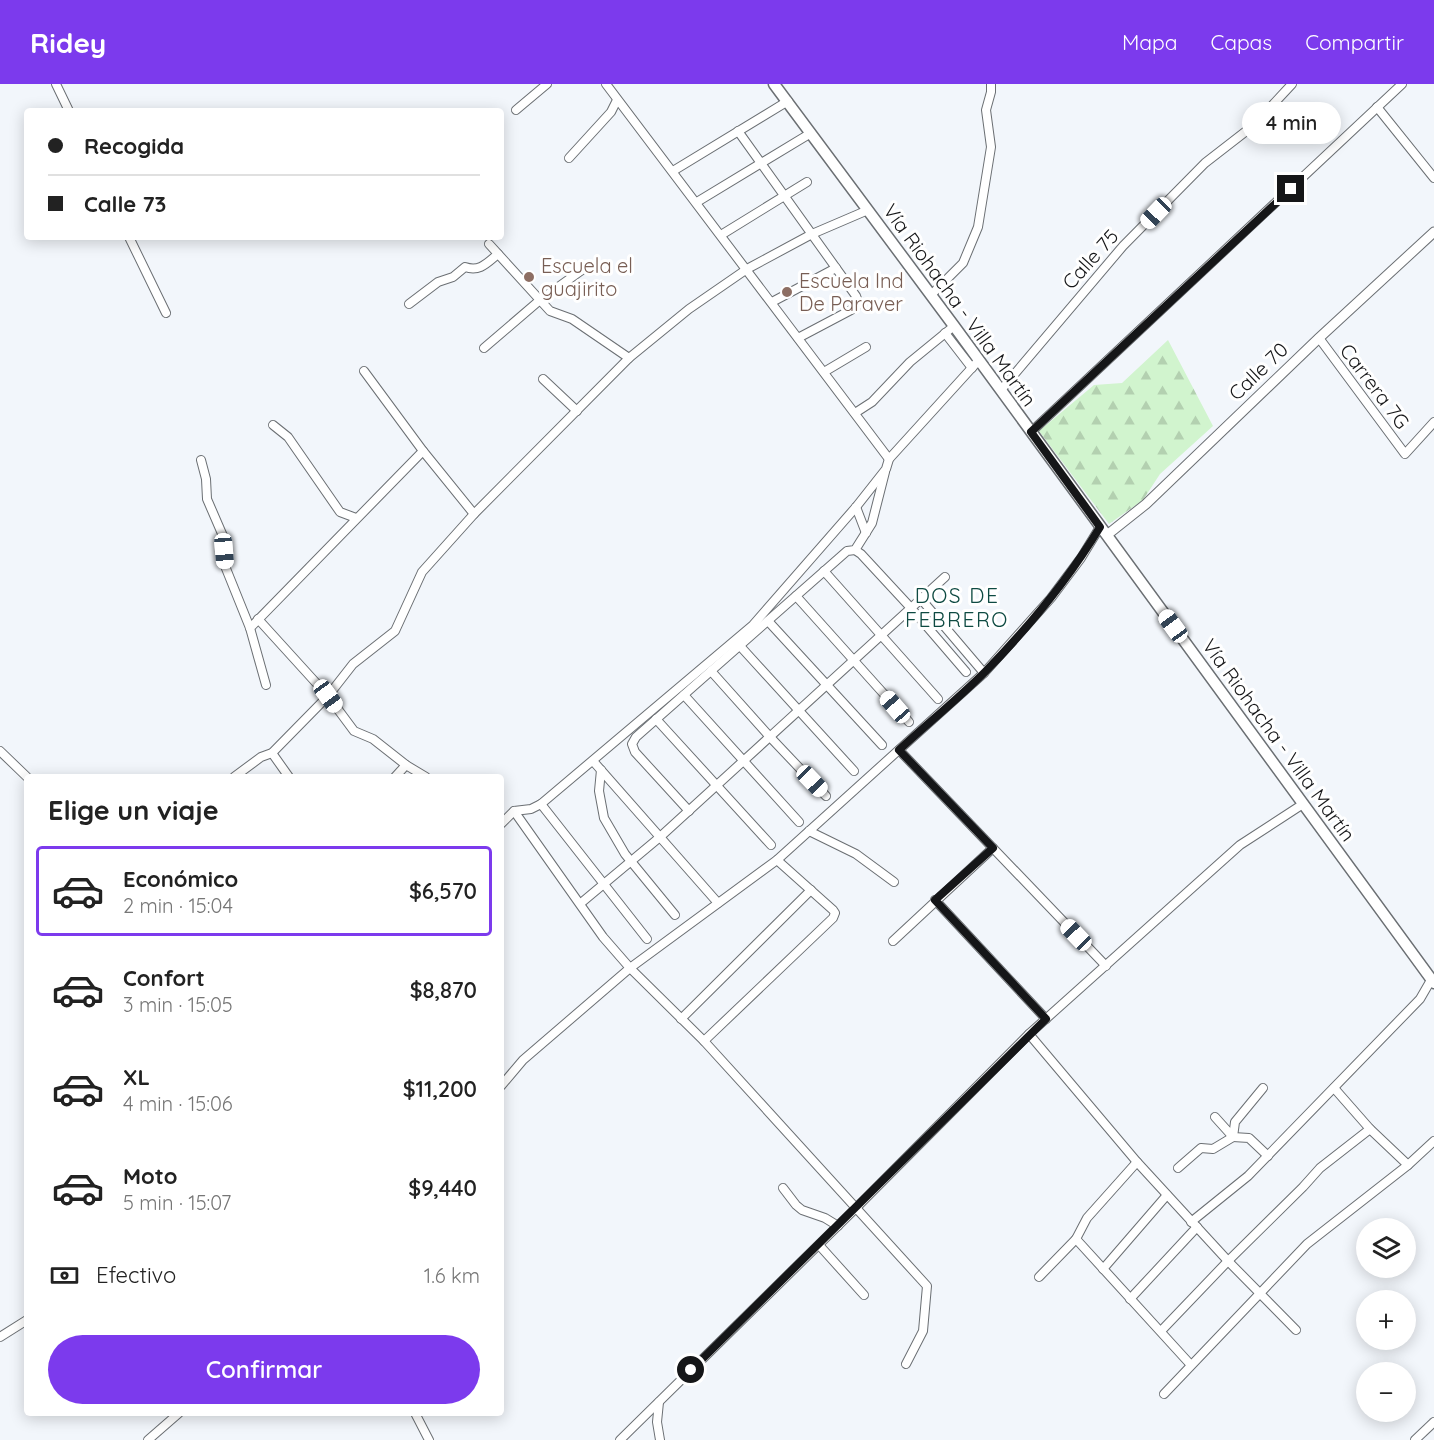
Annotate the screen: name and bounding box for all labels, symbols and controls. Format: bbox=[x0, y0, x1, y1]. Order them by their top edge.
text: Ridey bbox=[30, 25, 106, 60]
text: Mapa bbox=[1122, 29, 1177, 55]
text: Capas bbox=[1210, 29, 1272, 55]
text: Compartir bbox=[1305, 29, 1404, 55]
callout: 4 min bbox=[1242, 102, 1340, 144]
text: 4 min bbox=[1266, 110, 1317, 135]
text: Recogida bbox=[84, 132, 184, 160]
route end bbox=[1277, 175, 1304, 202]
text: Calle 73 bbox=[84, 190, 166, 218]
car bbox=[1137, 194, 1175, 232]
street label: Vía Riohacha - Villa Martín bbox=[878, 199, 1042, 411]
street label: Calle 75 bbox=[1057, 224, 1123, 294]
place label: Escuela el guajirito bbox=[541, 253, 633, 301]
place label: Escuela Ind De Paraver bbox=[799, 268, 904, 316]
marker: Escuela el guajirito bbox=[522, 270, 536, 284]
marker: Escuela Ind De Paraver bbox=[780, 285, 794, 299]
street label: Calle 70 bbox=[1223, 337, 1293, 405]
street label: Carrera 7G bbox=[1335, 338, 1415, 434]
car bbox=[213, 532, 235, 570]
district label: DOS DE FEBRERO bbox=[905, 582, 1009, 632]
car bbox=[1155, 606, 1191, 646]
street label: Vía Riohacha - Villa Martín bbox=[1197, 634, 1361, 846]
car bbox=[310, 676, 346, 716]
car bbox=[876, 688, 914, 726]
car bbox=[793, 762, 831, 800]
text: Elige un viaje bbox=[48, 793, 219, 827]
icon: car bbox=[51, 864, 105, 918]
text: Económico bbox=[123, 865, 238, 893]
text: $6,570 bbox=[409, 877, 477, 905]
text: 2 min · 15:04 bbox=[123, 893, 233, 918]
car bbox=[1057, 916, 1095, 954]
icon: car bbox=[51, 963, 105, 1017]
text: Confort bbox=[123, 964, 205, 992]
text: $8,870 bbox=[410, 976, 477, 1004]
text: 3 min · 15:05 bbox=[123, 992, 233, 1017]
icon: car bbox=[51, 1062, 105, 1116]
text: XL bbox=[123, 1063, 150, 1091]
text: $11,200 bbox=[403, 1075, 477, 1103]
text: 4 min · 15:06 bbox=[123, 1091, 233, 1116]
icon: car bbox=[51, 1161, 105, 1215]
text: Moto bbox=[123, 1162, 177, 1190]
text: $9,440 bbox=[408, 1174, 477, 1202]
text: 5 min · 15:07 bbox=[123, 1190, 231, 1215]
map controls bbox=[1356, 1218, 1416, 1422]
button: layers bbox=[1356, 1218, 1416, 1278]
icon: cash bbox=[48, 1259, 81, 1292]
text: Efectivo bbox=[96, 1261, 176, 1289]
text: 1.6 km bbox=[424, 1263, 480, 1288]
button: + bbox=[1356, 1290, 1416, 1350]
button: Confirmar bbox=[48, 1335, 480, 1404]
route start bbox=[677, 1356, 704, 1383]
button: − bbox=[1356, 1362, 1416, 1422]

